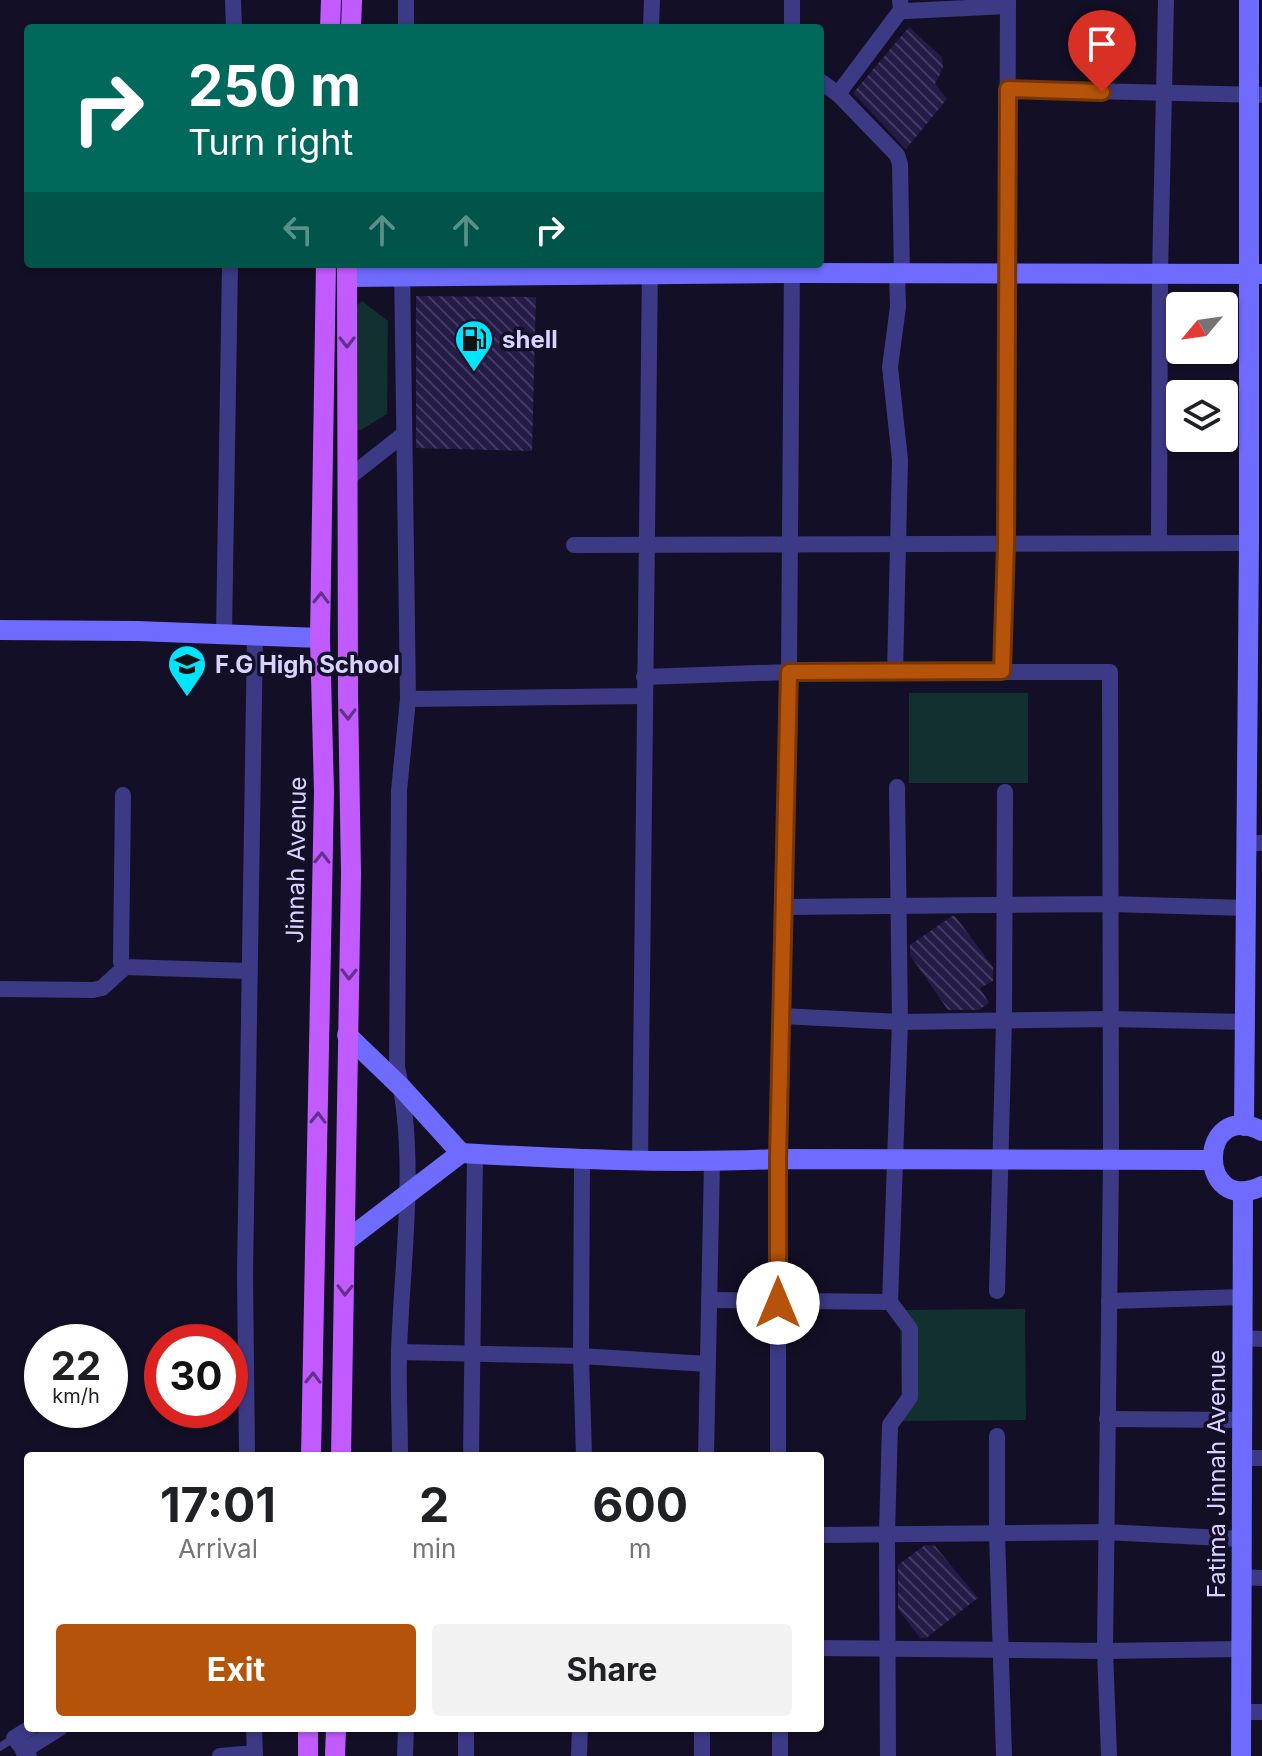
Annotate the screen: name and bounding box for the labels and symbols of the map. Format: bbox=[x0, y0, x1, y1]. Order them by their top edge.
pin bbox=[1068, 10, 1136, 92]
north arrow bbox=[1166, 292, 1238, 364]
fuel station icon: shell bbox=[453, 318, 495, 373]
place label: shell bbox=[502, 325, 558, 354]
one-way arrow bbox=[338, 336, 356, 349]
one-way arrow bbox=[312, 591, 329, 604]
school or university icon: F.G High School bbox=[166, 643, 208, 698]
place label: F.G High School bbox=[215, 650, 400, 679]
one-way arrow bbox=[339, 708, 357, 721]
street label: Jinnah Avenue bbox=[280, 776, 312, 944]
one-way arrow bbox=[314, 851, 331, 864]
one-way arrow bbox=[340, 968, 357, 981]
one-way arrow bbox=[309, 1111, 326, 1124]
position arrow bbox=[736, 1261, 820, 1345]
one-way arrow bbox=[336, 1284, 353, 1297]
speed limit sign: 30 bbox=[144, 1324, 248, 1428]
street label: Fatima Jinnah Avenue bbox=[1202, 1350, 1231, 1598]
one-way arrow bbox=[304, 1371, 321, 1384]

